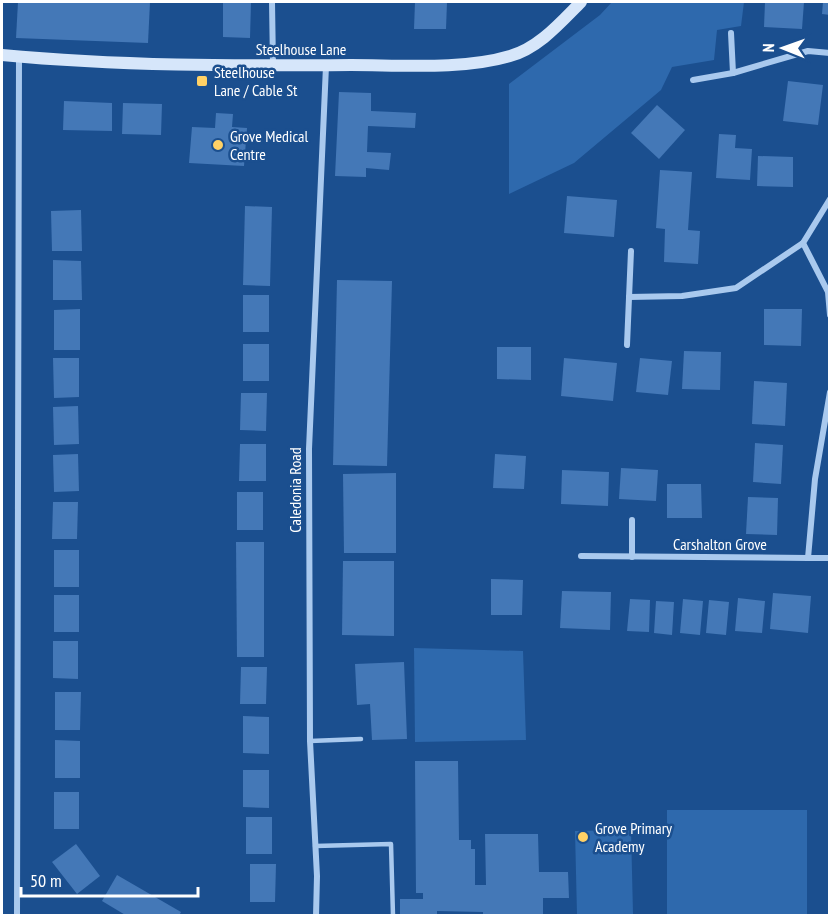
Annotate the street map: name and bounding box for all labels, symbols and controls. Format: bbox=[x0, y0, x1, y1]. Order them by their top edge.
north arrow bbox=[753, 18, 813, 78]
street label: Steelhouse Lane bbox=[256, 39, 346, 59]
text: N bbox=[758, 43, 778, 52]
place label: Steelhouse Lane / Cable St bbox=[214, 62, 298, 100]
marker: Steelhouse Lane / Cable St bbox=[195, 74, 209, 88]
place label: Grove Medical Centre bbox=[230, 126, 309, 164]
marker: Grove Medical Centre bbox=[211, 138, 225, 152]
street label: Caledonia Road bbox=[285, 447, 305, 533]
street label: Carshalton Grove bbox=[673, 534, 767, 554]
place label: Grove Primary Academy bbox=[595, 818, 672, 856]
marker: Grove Primary Academy bbox=[576, 830, 590, 844]
scale bar bbox=[21, 860, 198, 898]
text: 50 m bbox=[30, 869, 62, 892]

